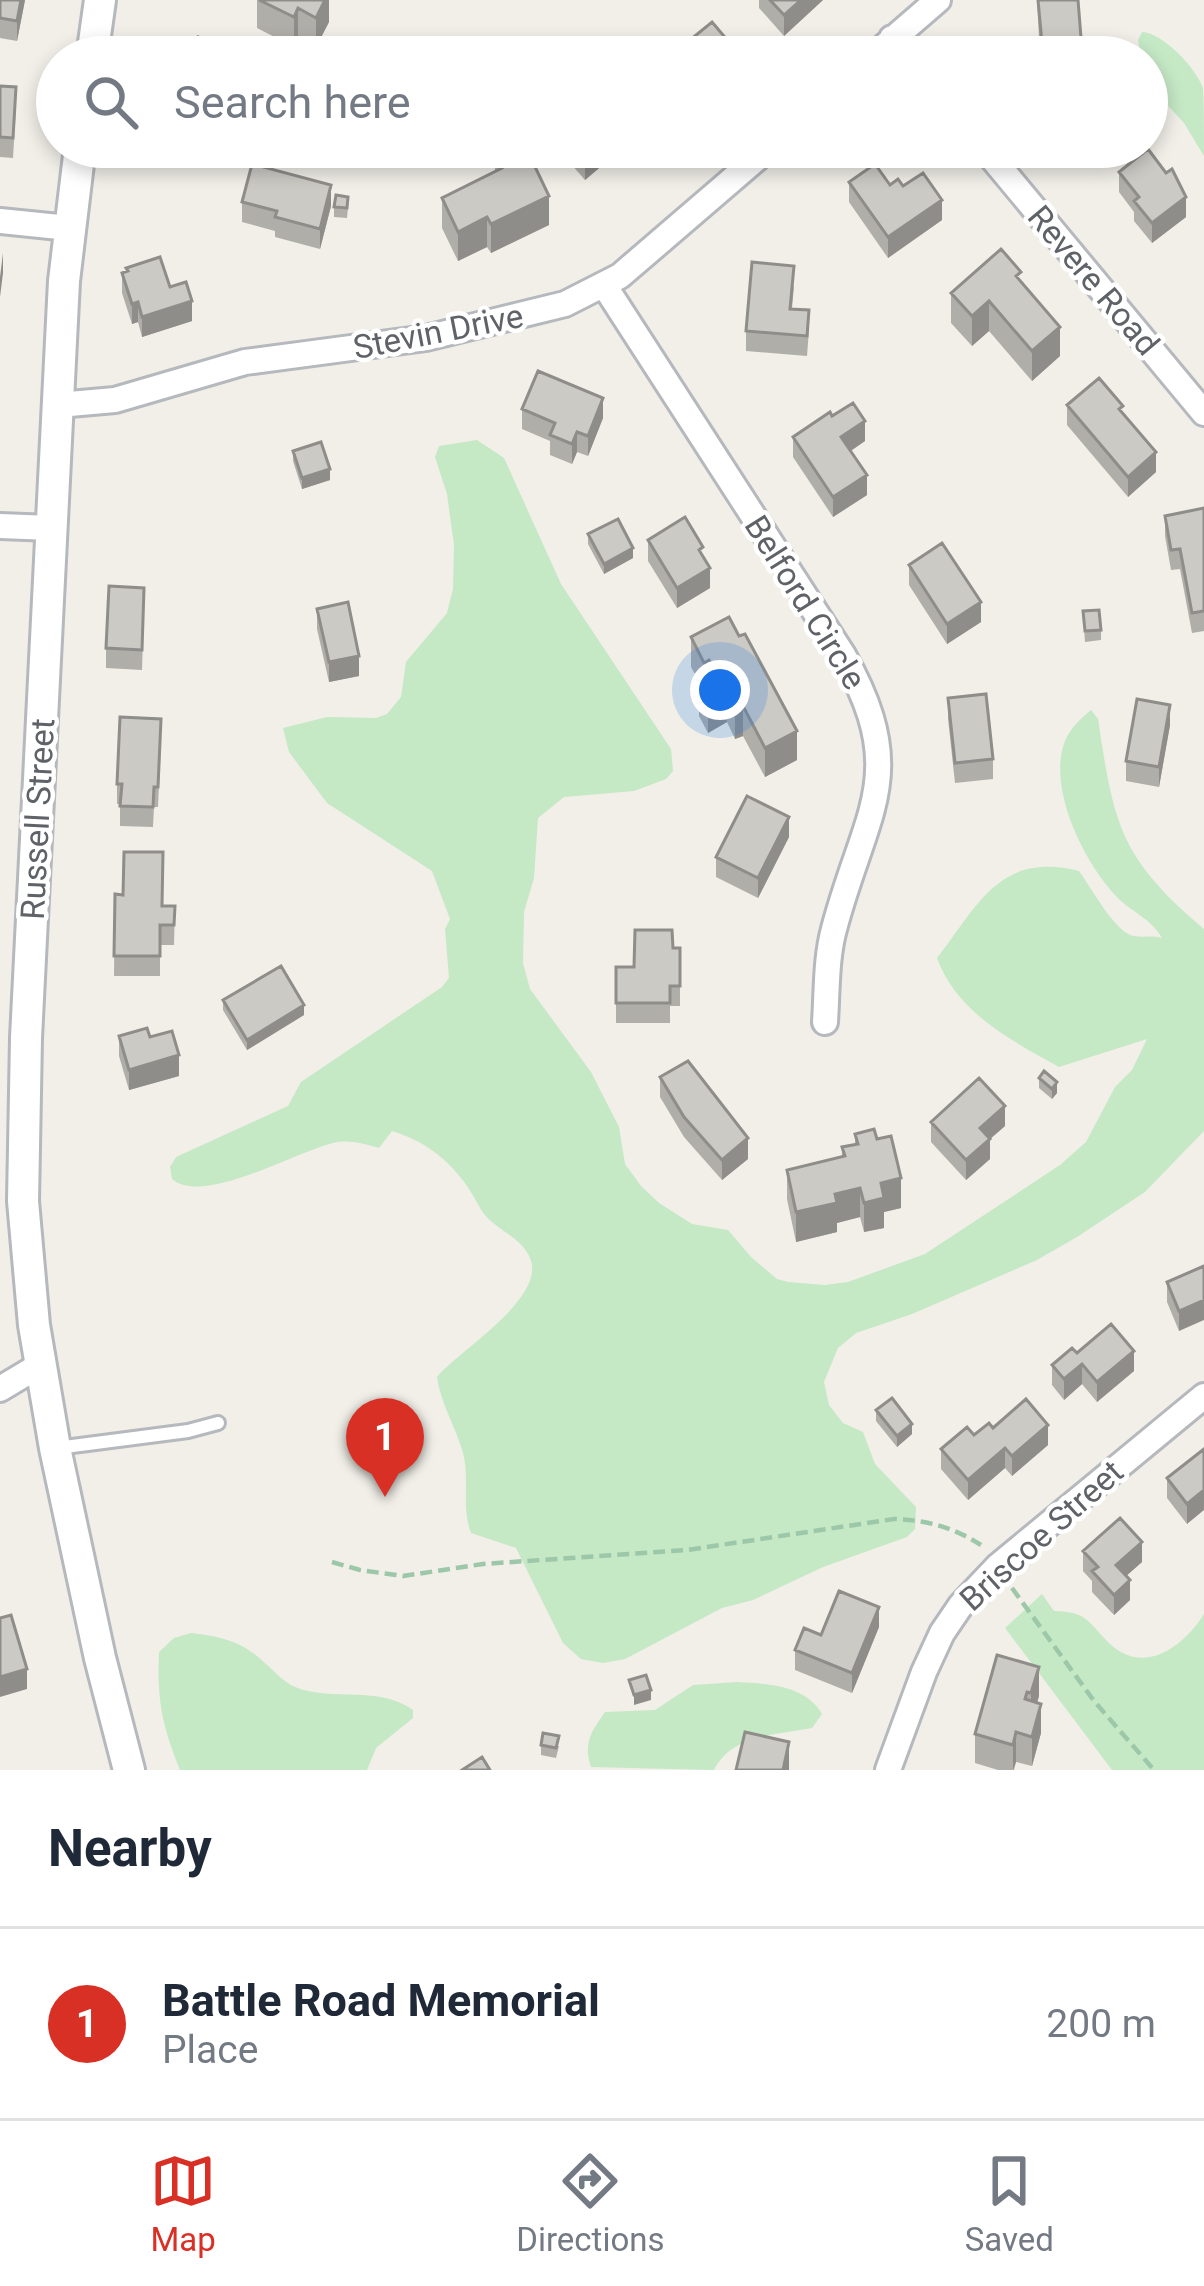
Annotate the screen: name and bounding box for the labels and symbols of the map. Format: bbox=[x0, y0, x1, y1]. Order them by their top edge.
street label: Revere Road bbox=[1020, 198, 1167, 363]
street label: Stevin Drive bbox=[350, 296, 526, 367]
street label: Belford Circle bbox=[737, 508, 874, 696]
your location bbox=[690, 660, 750, 720]
street label: Russell Street bbox=[13, 717, 62, 921]
pin: 1 bbox=[346, 1398, 424, 1497]
street label: Briscoe Street bbox=[952, 1452, 1131, 1619]

